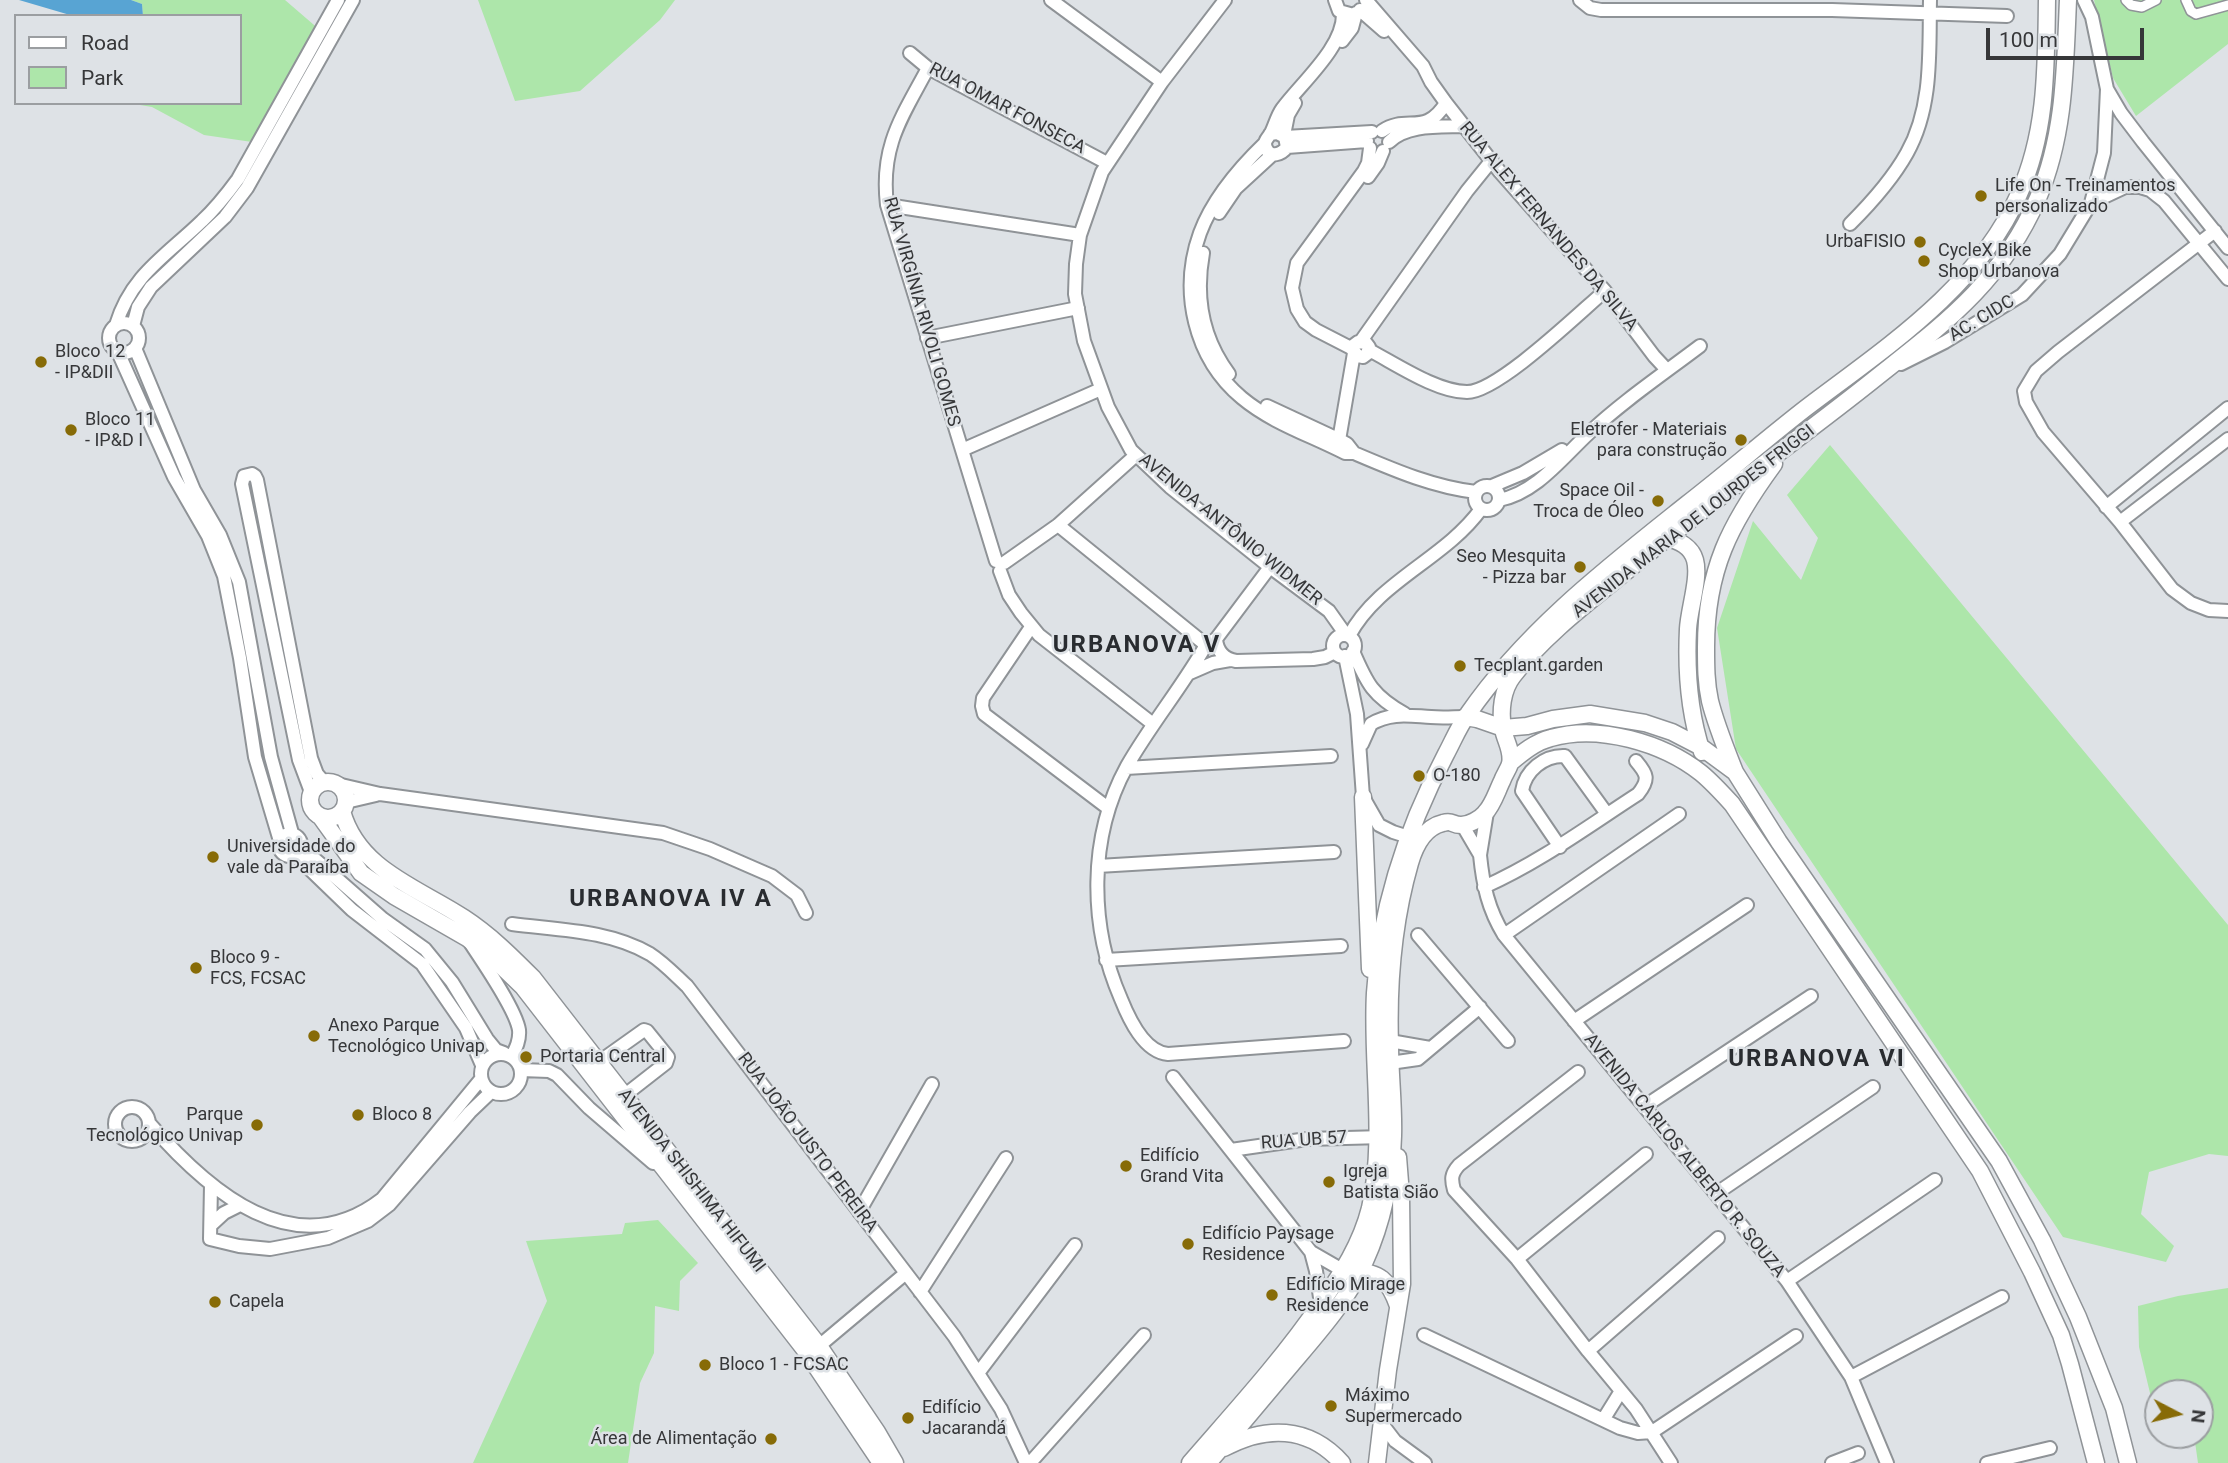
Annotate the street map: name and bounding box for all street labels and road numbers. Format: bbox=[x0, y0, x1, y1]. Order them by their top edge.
street label: RUA OMAR FONSECA bbox=[925, 59, 1089, 159]
street label: RUA ALEX FERNANDES DA SILVA bbox=[1454, 118, 1642, 336]
street label: RUA VIRGÍNIA RIVOLI GOMES bbox=[878, 195, 964, 429]
street label: AC. CIDC bbox=[1945, 291, 2019, 347]
street label: AVENIDA MARIA DE LOURDES FRIGGI bbox=[1569, 421, 1819, 623]
street label: AVENIDA ANTÔNIO WIDMER bbox=[1134, 449, 1326, 611]
street label: AVENIDA CARLOS ALBERTO R. SOUZA bbox=[1579, 1030, 1789, 1282]
street label: RUA JOÃO JUSTO PEREIRA bbox=[732, 1049, 882, 1237]
street label: AVENIDA SHISHIMA HIFUMI bbox=[613, 1085, 769, 1277]
street label: RUA UB 57 bbox=[1260, 1127, 1348, 1155]

